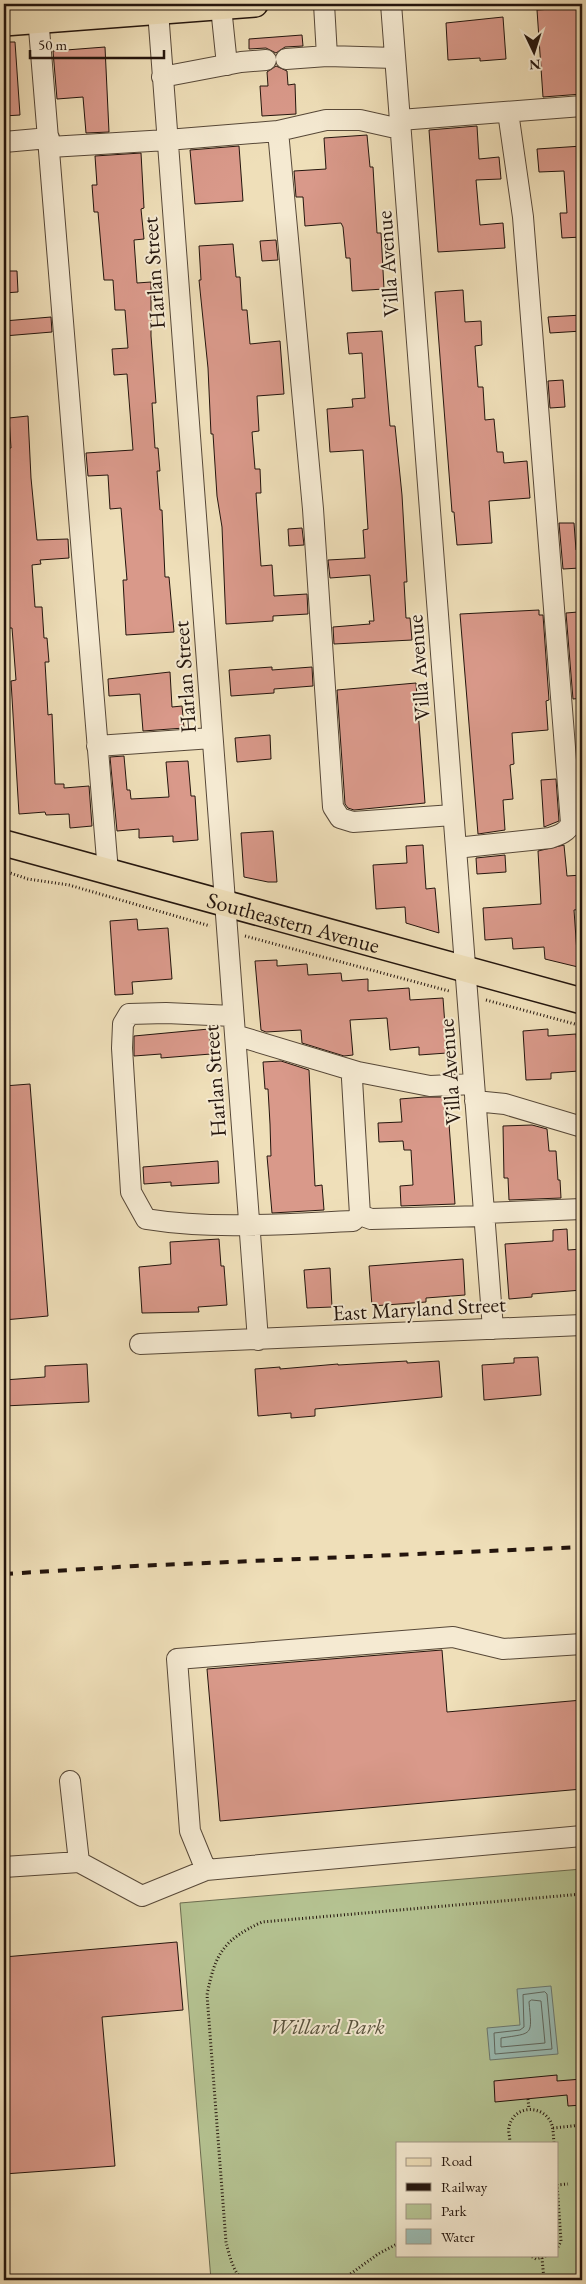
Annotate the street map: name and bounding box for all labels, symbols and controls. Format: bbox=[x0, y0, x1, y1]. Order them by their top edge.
scale bar bbox=[30, 28, 164, 60]
north arrow bbox=[508, 28, 558, 78]
text: 50 m bbox=[38, 35, 67, 54]
text: N bbox=[528, 56, 541, 74]
street label: Villa Avenue bbox=[369, 209, 406, 318]
street label: Harlan Street bbox=[135, 216, 172, 330]
street label: Villa Avenue bbox=[400, 613, 437, 722]
street label: Harlan Street bbox=[166, 620, 203, 734]
street label: Southeastern Avenue bbox=[204, 885, 383, 960]
street label: Villa Avenue bbox=[431, 1017, 468, 1126]
street label: Harlan Street bbox=[196, 1024, 233, 1138]
street label: East Maryland Street bbox=[332, 1289, 507, 1328]
park label: Willard Park bbox=[269, 2012, 385, 2041]
legend bbox=[396, 2142, 558, 2256]
text: Road bbox=[441, 2151, 473, 2170]
text: Railway bbox=[441, 2177, 488, 2196]
text: Park bbox=[441, 2201, 468, 2220]
text: Water bbox=[441, 2227, 475, 2246]

